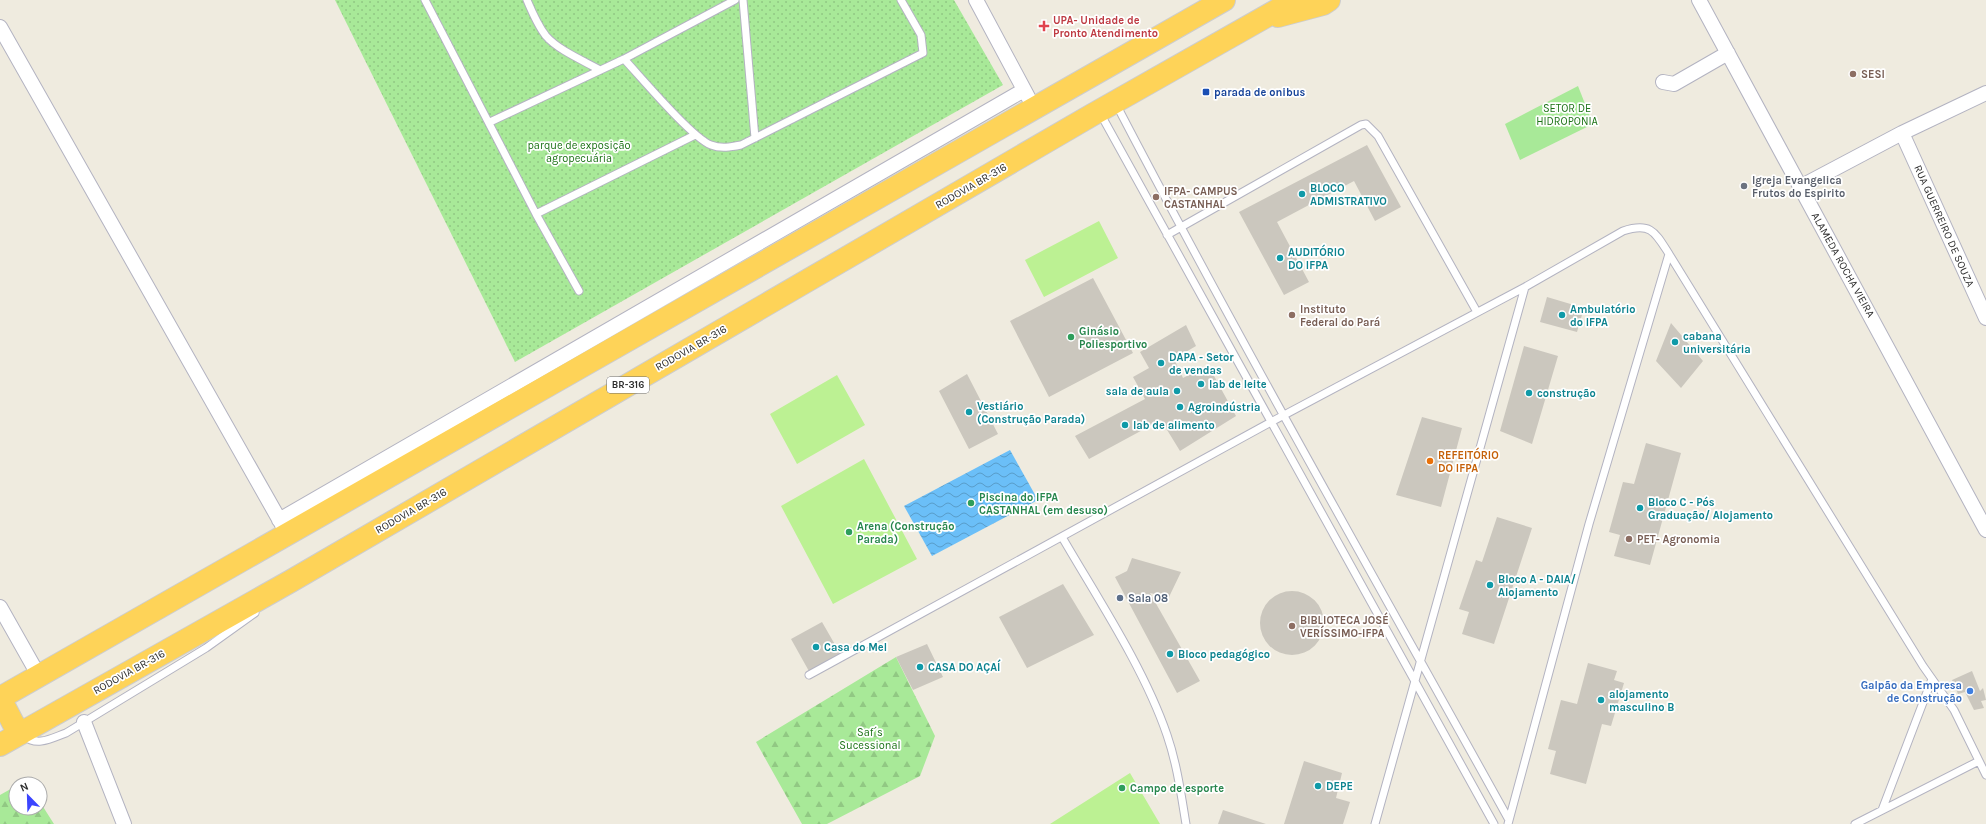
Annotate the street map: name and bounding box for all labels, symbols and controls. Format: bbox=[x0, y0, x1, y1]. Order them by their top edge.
place label: UPA- Unidade de Pronto Atendimento bbox=[1053, 14, 1158, 40]
marker: UPA- Unidade de Pronto Atendimento bbox=[1038, 20, 1050, 32]
place label: SESI bbox=[1861, 68, 1885, 81]
marker: SESI bbox=[1848, 69, 1858, 79]
place label: parada de onibus bbox=[1214, 86, 1306, 99]
marker: parada de onibus bbox=[1201, 87, 1211, 97]
park label: SETOR DE HIDROPONIA bbox=[1536, 102, 1598, 128]
park label: parque de exposição agropecuária bbox=[527, 139, 631, 165]
street label: RODOVIA BR-316 bbox=[933, 160, 1009, 212]
street label: RUA GUERREIRO DE SOUZA bbox=[1911, 163, 1977, 290]
place label: Igreja Evangelica Frutos do Espirito bbox=[1752, 174, 1845, 200]
marker: Igreja Evangelica Frutos do Espirito bbox=[1739, 181, 1749, 191]
place label: BLOCO ADMISTRATIVO bbox=[1310, 182, 1387, 208]
place label: IFPA- CAMPUS CASTANHAL bbox=[1164, 185, 1238, 211]
marker: BLOCO ADMISTRATIVO bbox=[1297, 189, 1307, 199]
marker: IFPA- CAMPUS CASTANHAL bbox=[1151, 192, 1161, 202]
street label: ALAMEDA ROCHA VIEIRA bbox=[1809, 210, 1878, 320]
place label: AUDITÓRIO DO IFPA bbox=[1288, 244, 1345, 272]
marker: AUDITÓRIO DO IFPA bbox=[1275, 253, 1285, 263]
place label: Instituto Federal do Pará bbox=[1300, 303, 1380, 329]
place label: Ambulatório do IFPA bbox=[1570, 303, 1635, 329]
marker: Instituto Federal do Pará bbox=[1287, 310, 1297, 320]
marker: Ambulatório do IFPA bbox=[1557, 310, 1567, 320]
street label: RODOVIA BR-316 bbox=[653, 322, 729, 374]
place label: Ginásio Poliesportivo bbox=[1079, 325, 1147, 351]
place label: cabana universitária bbox=[1683, 330, 1751, 356]
marker: Ginásio Poliesportivo bbox=[1066, 332, 1076, 342]
marker: cabana universitária bbox=[1670, 337, 1680, 347]
place label: DAPA - Setor de vendas bbox=[1169, 351, 1234, 377]
marker: DAPA - Setor de vendas bbox=[1156, 358, 1166, 368]
road number: BR-316 bbox=[607, 377, 649, 393]
place label: lab de leite bbox=[1209, 378, 1267, 391]
marker: lab de leite bbox=[1196, 379, 1206, 389]
place label: sala de aula bbox=[1106, 385, 1169, 398]
marker: sala de aula bbox=[1172, 386, 1182, 396]
place label: construção bbox=[1537, 387, 1596, 400]
marker: construção bbox=[1524, 388, 1534, 398]
place label: Vestiário (Construção Parada) bbox=[977, 400, 1085, 426]
place label: Agroindústria bbox=[1188, 401, 1260, 414]
marker: Agroindústria bbox=[1175, 402, 1185, 412]
marker: Vestiário (Construção Parada) bbox=[964, 407, 974, 417]
place label: lab de alimento bbox=[1133, 419, 1215, 432]
marker: lab de alimento bbox=[1120, 420, 1130, 430]
place label: REFEITÓRIO DO IFPA bbox=[1438, 447, 1499, 475]
marker: REFEITÓRIO DO IFPA bbox=[1425, 456, 1435, 466]
street label: RODOVIA BR-316 bbox=[373, 485, 449, 537]
place label: Piscina do IFPA CASTANHAL (em desuso) bbox=[979, 491, 1108, 517]
place label: Bloco C - Pós Graduação/ Alojamento bbox=[1648, 496, 1773, 522]
marker: Piscina do IFPA CASTANHAL (em desuso) bbox=[966, 498, 976, 508]
marker: Bloco C - Pós Graduação/ Alojamento bbox=[1635, 503, 1645, 513]
place label: Arena (Construção Parada) bbox=[857, 520, 954, 546]
marker: Arena (Construção Parada) bbox=[844, 527, 854, 537]
place label: PET- Agronomia bbox=[1637, 533, 1720, 546]
marker: PET- Agronomia bbox=[1624, 534, 1634, 544]
place label: Bloco A - DAIA/ Alojamento bbox=[1498, 573, 1576, 599]
marker: Bloco A - DAIA/ Alojamento bbox=[1485, 580, 1495, 590]
place label: Sala 08 bbox=[1128, 592, 1168, 605]
marker: Sala 08 bbox=[1115, 593, 1125, 603]
place label: BIBLIOTECA JOSÉ VERÍSSIMO-IFPA bbox=[1300, 612, 1389, 640]
marker: BIBLIOTECA JOSÉ VERÍSSIMO-IFPA bbox=[1287, 621, 1297, 631]
place label: Casa do Mel bbox=[824, 641, 887, 654]
marker: Casa do Mel bbox=[811, 642, 821, 652]
street label: RODOVIA BR-316 bbox=[91, 647, 167, 697]
place label: Bloco pedagógico bbox=[1178, 648, 1270, 661]
marker: Bloco pedagógico bbox=[1165, 649, 1175, 659]
place label: CASA DO AÇAÍ bbox=[928, 659, 1001, 674]
marker: CASA DO AÇAÍ bbox=[915, 662, 925, 672]
place label: Galpão da Empresa de Construção bbox=[1861, 679, 1962, 705]
marker: Galpão da Empresa de Construção bbox=[1965, 686, 1975, 696]
place label: alojamento masculino B bbox=[1609, 688, 1674, 714]
marker: alojamento masculino B bbox=[1596, 695, 1606, 705]
park label: Saf´s Sucessional bbox=[839, 726, 901, 752]
north arrow bbox=[8, 776, 48, 816]
text: N bbox=[18, 780, 30, 795]
place label: DEPE bbox=[1326, 780, 1353, 793]
marker: DEPE bbox=[1313, 781, 1323, 791]
place label: Campo de esporte bbox=[1130, 782, 1224, 795]
marker: Campo de esporte bbox=[1117, 783, 1127, 793]

